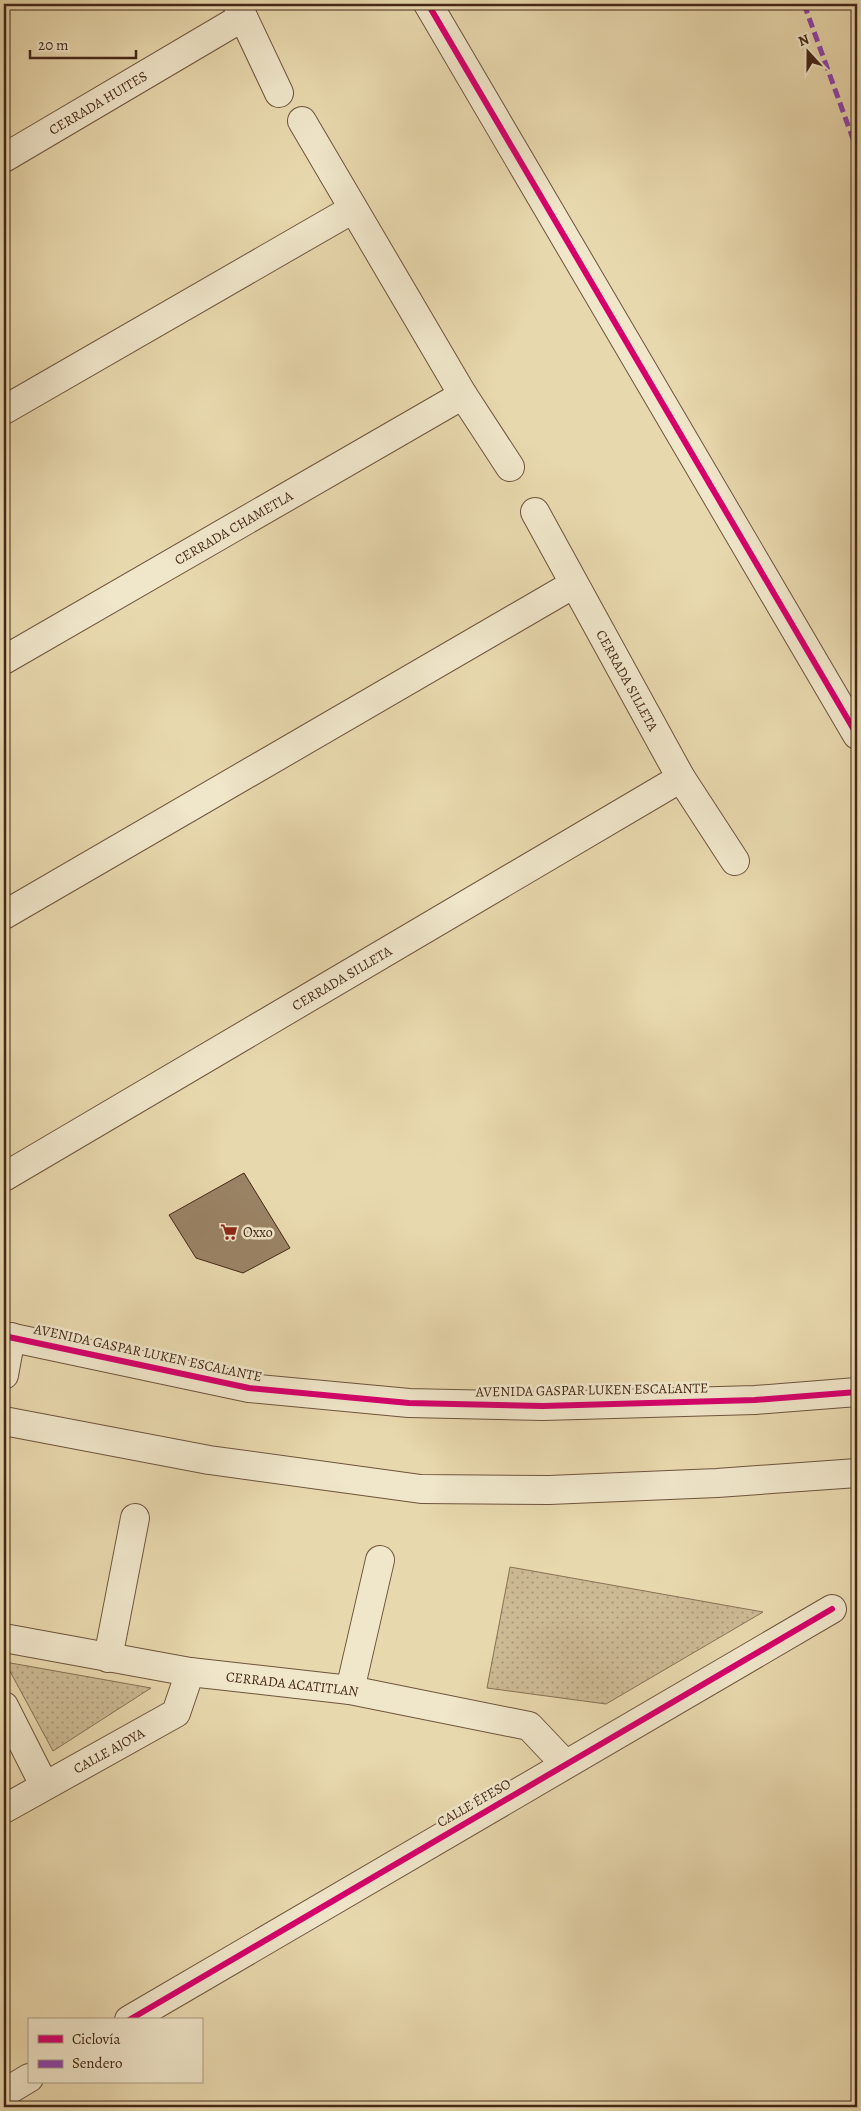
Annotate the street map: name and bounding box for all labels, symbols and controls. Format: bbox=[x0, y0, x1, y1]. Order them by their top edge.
scale bar bbox=[30, 28, 136, 60]
north arrow bbox=[784, 28, 834, 78]
text: N bbox=[795, 30, 812, 51]
text: 20 m bbox=[38, 35, 69, 55]
street label: CERRADA HUITES bbox=[45, 66, 151, 139]
street label: CERRADA CHAMETLA bbox=[171, 485, 297, 569]
street label: CERRADA SILLETA bbox=[592, 626, 663, 735]
street label: CERRADA SILLETA bbox=[288, 941, 396, 1015]
supermarket icon: Oxxo bbox=[219, 1222, 239, 1242]
place label: Oxxo bbox=[243, 1223, 273, 1242]
street label: AVENIDA GASPAR LUKEN ESCALANTE bbox=[31, 1319, 264, 1386]
street label: AVENIDA GASPAR LUKEN ESCALANTE bbox=[475, 1378, 708, 1402]
street label: CERRADA ACATITLAN bbox=[225, 1667, 360, 1701]
street label: CALLE AJOYA bbox=[70, 1723, 149, 1778]
street label: CALLE ÉFESO bbox=[434, 1774, 515, 1832]
legend bbox=[28, 2018, 202, 2084]
text: Ciclovía bbox=[72, 2029, 120, 2049]
text: Sendero bbox=[72, 2053, 122, 2073]

